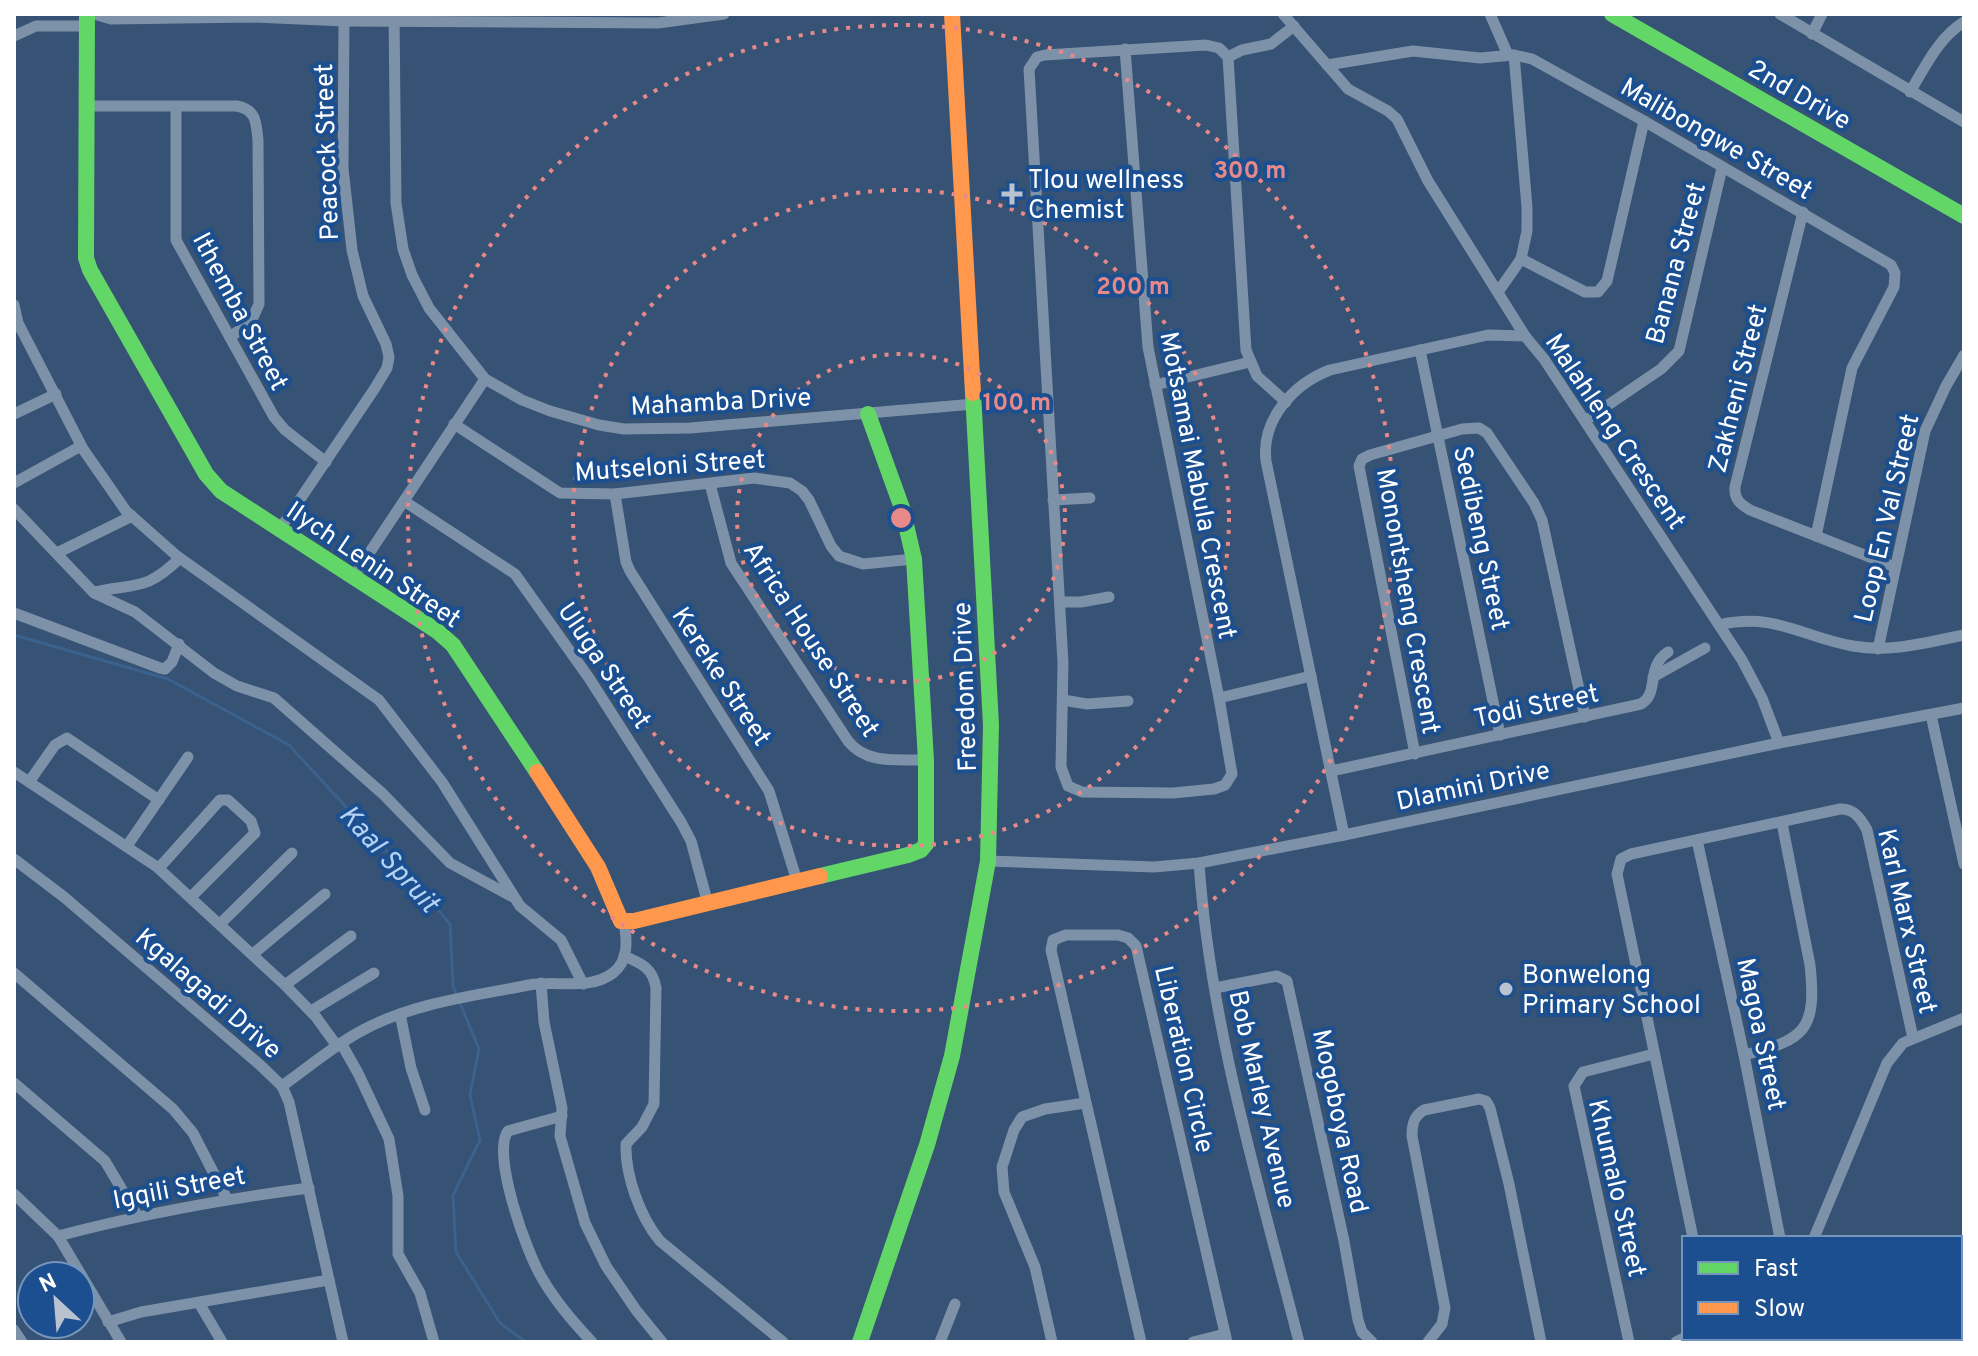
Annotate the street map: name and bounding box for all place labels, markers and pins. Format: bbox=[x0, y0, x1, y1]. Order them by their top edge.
place label: Tlou wellness Chemist bbox=[1028, 165, 1184, 228]
marker: Tlou wellness Chemist bbox=[1003, 185, 1021, 203]
centre of rings bbox=[887, 504, 915, 532]
place label: Bonwelong Primary School bbox=[1522, 960, 1701, 1023]
marker: Bonwelong Primary School bbox=[1497, 980, 1515, 998]

